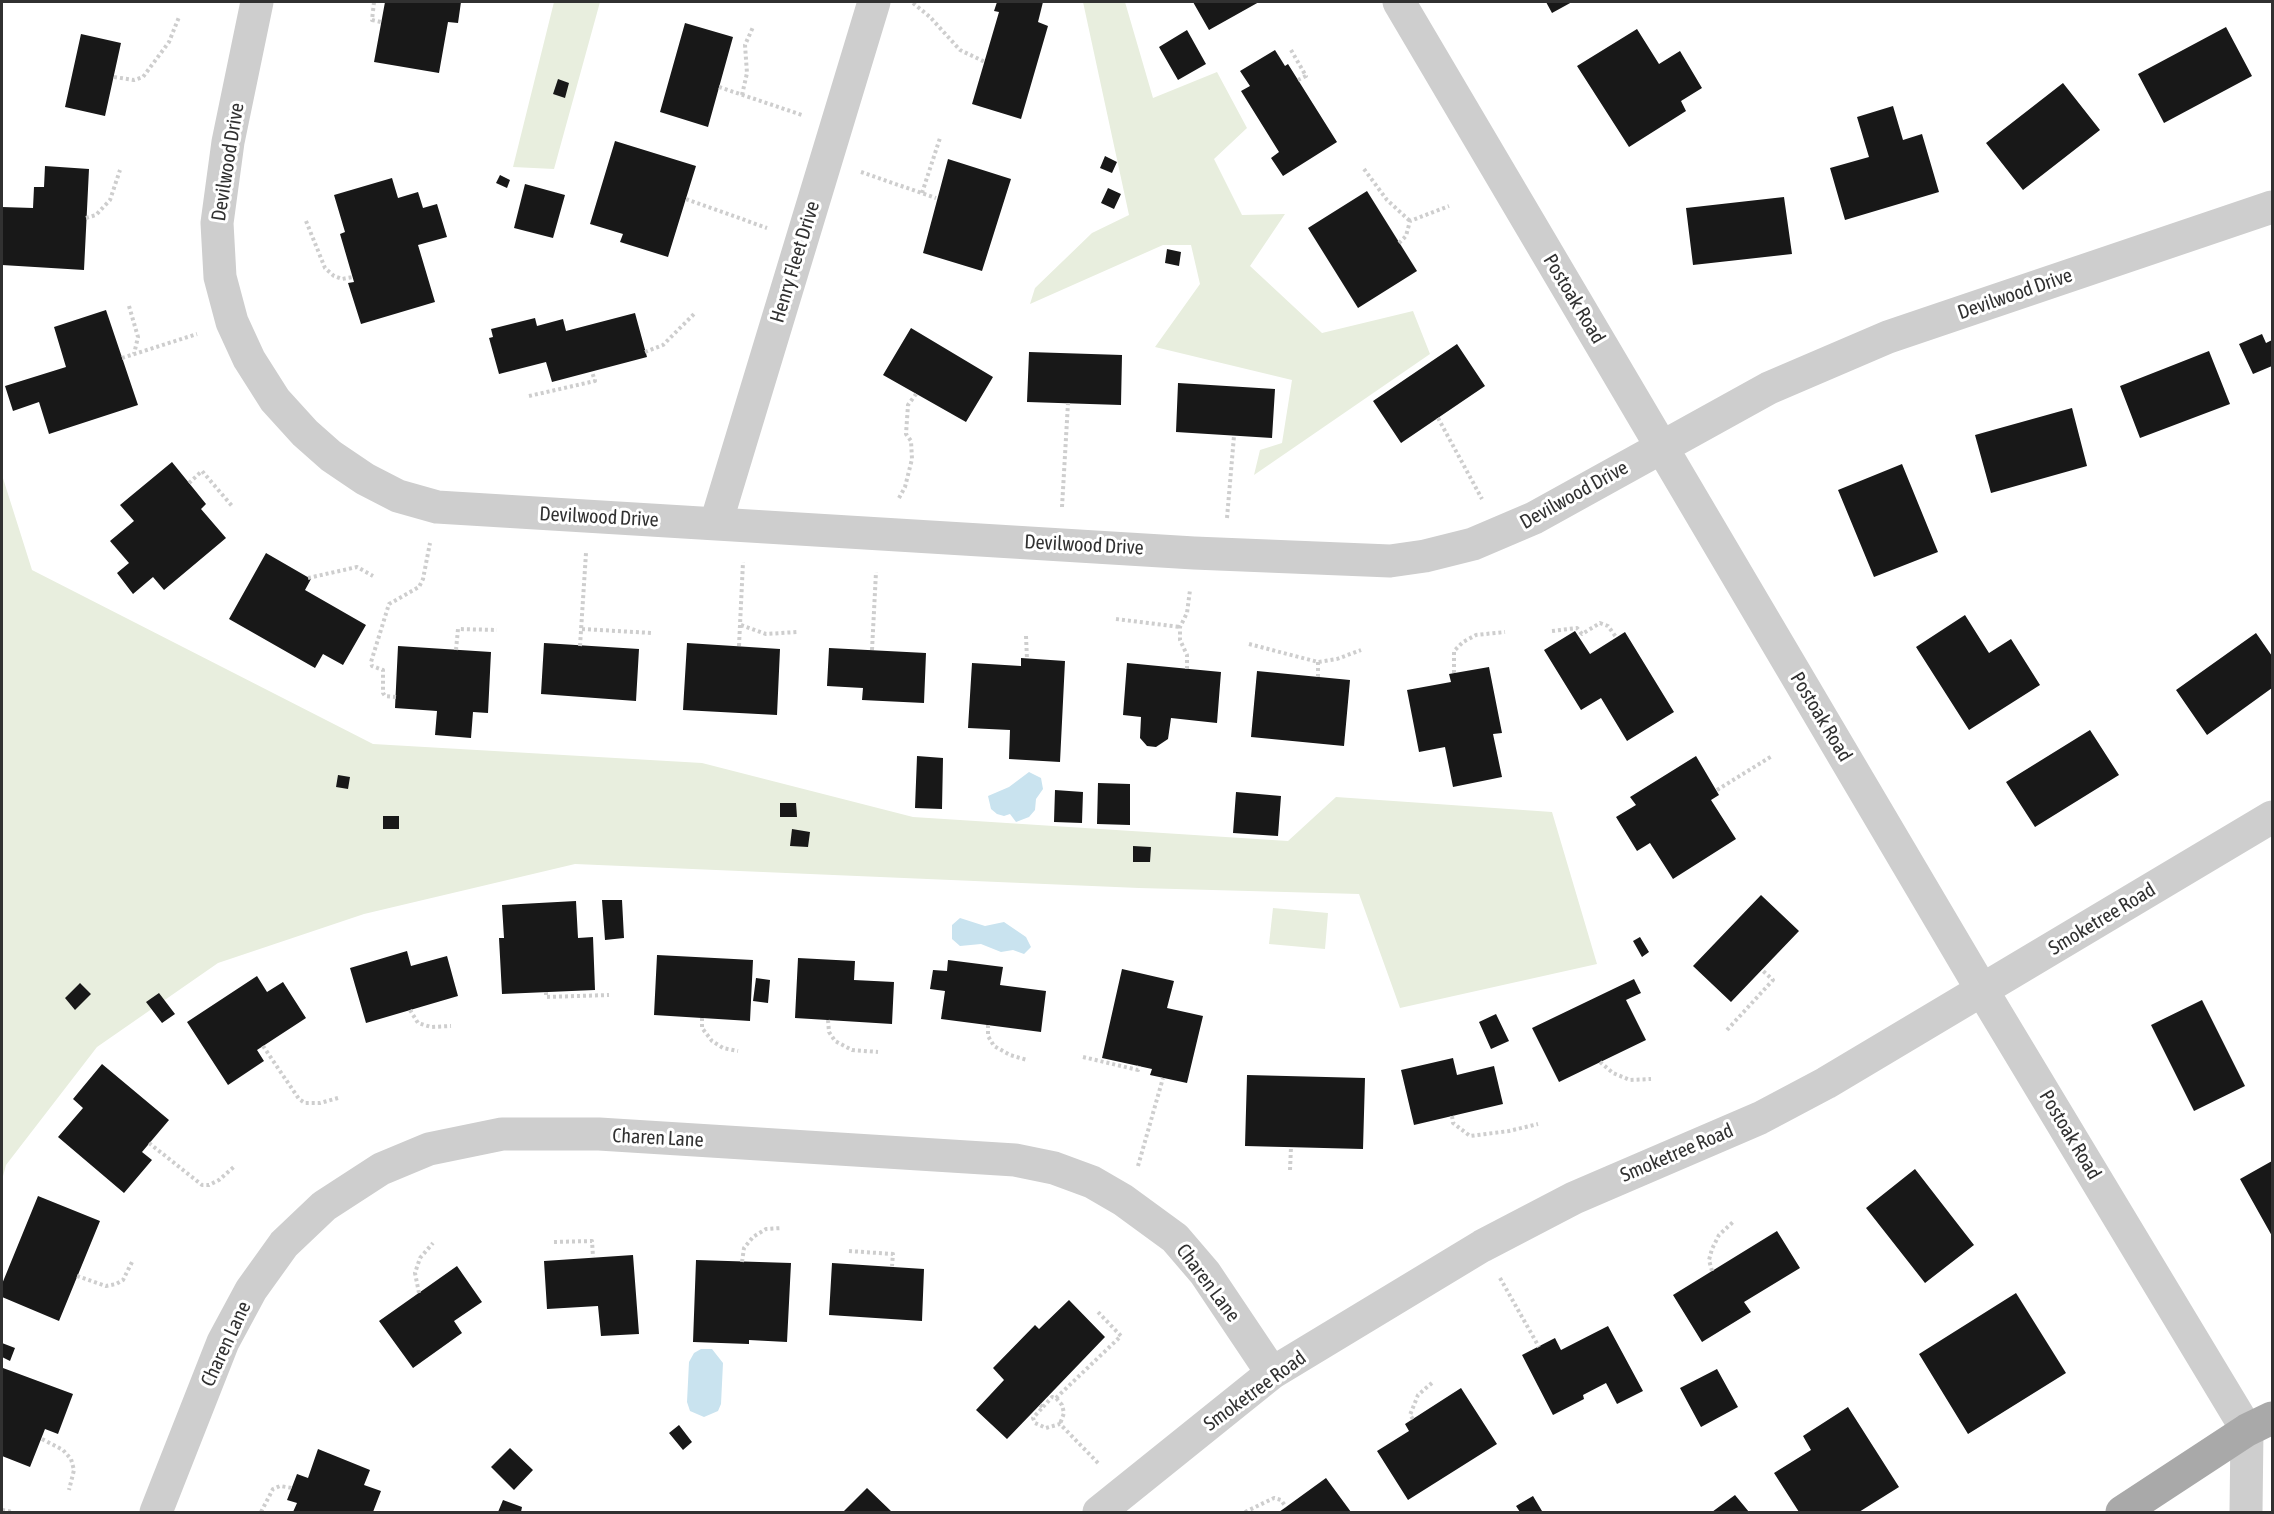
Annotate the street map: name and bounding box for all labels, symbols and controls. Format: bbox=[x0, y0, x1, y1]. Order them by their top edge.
street label: Devilwood Drive bbox=[207, 101, 249, 223]
street label: Henry Fleet Drive bbox=[765, 198, 825, 326]
street label: Postoak Road bbox=[1538, 250, 1610, 348]
street label: Devilwood Drive bbox=[1955, 263, 2075, 325]
street label: Devilwood Drive bbox=[1516, 456, 1632, 534]
street label: Devilwood Drive bbox=[539, 502, 659, 532]
street label: Devilwood Drive bbox=[1024, 530, 1144, 560]
street label: Postoak Road bbox=[1785, 668, 1857, 766]
street label: Smoketree Road bbox=[2044, 878, 2160, 960]
street label: Postoak Road bbox=[2034, 1086, 2106, 1184]
street label: Smoketree Road bbox=[1617, 1118, 1737, 1188]
street label: Charen Lane bbox=[612, 1124, 704, 1152]
street label: Charen Lane bbox=[1171, 1239, 1245, 1327]
street label: Charen Lane bbox=[196, 1298, 256, 1390]
street label: Smoketree Road bbox=[1199, 1346, 1311, 1436]

